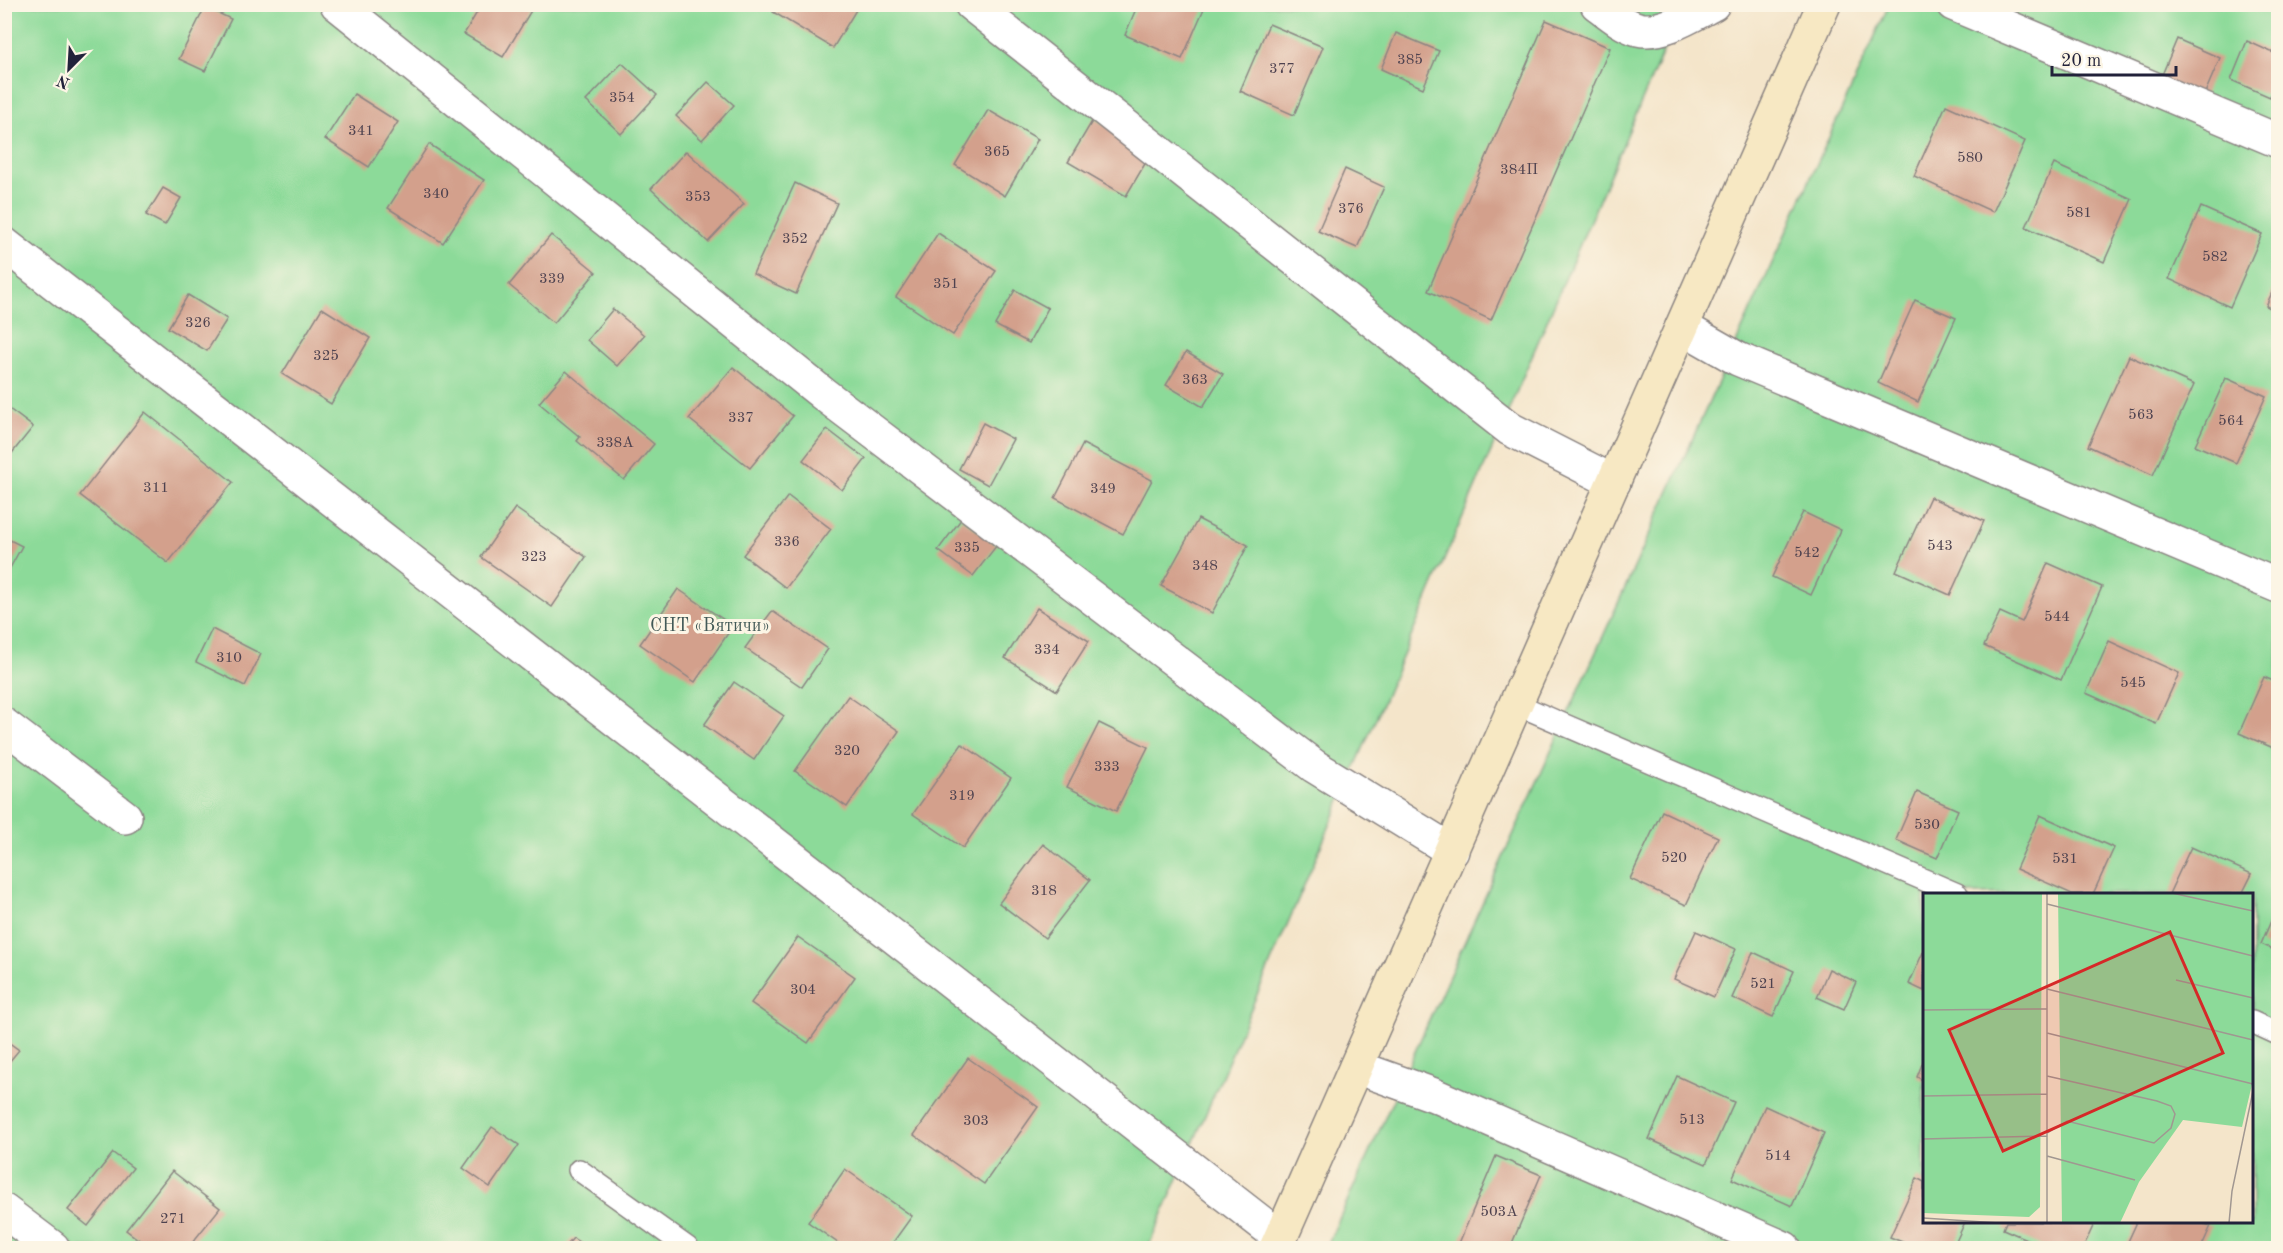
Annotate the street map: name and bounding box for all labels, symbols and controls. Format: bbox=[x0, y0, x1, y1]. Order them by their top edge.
north arrow bbox=[39, 39, 99, 99]
scale bar bbox=[2052, 39, 2176, 77]
text: 20 m bbox=[2061, 52, 2101, 70]
house number: 385 bbox=[1397, 53, 1423, 68]
house number: 377 bbox=[1269, 62, 1295, 77]
text: N bbox=[54, 71, 73, 91]
house number: 354 bbox=[609, 91, 635, 106]
house number: 341 bbox=[348, 124, 374, 139]
house number: 365 bbox=[984, 145, 1010, 160]
house number: 580 bbox=[1957, 151, 1983, 166]
house number: 384П bbox=[1500, 163, 1538, 178]
house number: 340 bbox=[423, 187, 449, 202]
house number: 353 bbox=[685, 190, 711, 205]
house number: 376 bbox=[1338, 202, 1364, 217]
house number: 581 bbox=[2066, 206, 2092, 221]
house number: 352 bbox=[782, 232, 808, 247]
house number: 582 bbox=[2202, 250, 2228, 265]
house number: 339 bbox=[539, 272, 565, 287]
house number: 351 bbox=[933, 277, 959, 292]
house number: 326 bbox=[185, 316, 211, 331]
house number: 325 bbox=[313, 349, 339, 364]
house number: 363 bbox=[1182, 373, 1208, 388]
house number: 563 bbox=[2128, 408, 2154, 423]
house number: 337 bbox=[728, 411, 754, 426]
house number: 564 bbox=[2218, 414, 2244, 429]
house number: 338А bbox=[596, 436, 634, 451]
house number: 311 bbox=[143, 481, 169, 496]
house number: 349 bbox=[1090, 482, 1116, 497]
house number: 336 bbox=[774, 535, 800, 550]
house number: 543 bbox=[1927, 539, 1953, 554]
house number: 335 bbox=[954, 541, 980, 556]
house number: 542 bbox=[1794, 546, 1820, 561]
house number: 323 bbox=[521, 550, 547, 565]
house number: 348 bbox=[1192, 559, 1218, 574]
house number: 544 bbox=[2044, 610, 2070, 625]
park label: СНТ «Вятичи» bbox=[650, 617, 770, 635]
house number: 334 bbox=[1034, 643, 1060, 658]
house number: 310 bbox=[216, 651, 242, 666]
house number: 545 bbox=[2120, 676, 2146, 691]
house number: 320 bbox=[834, 744, 860, 759]
house number: 333 bbox=[1094, 760, 1120, 775]
house number: 319 bbox=[949, 789, 975, 804]
house number: 530 bbox=[1914, 818, 1940, 833]
house number: 520 bbox=[1661, 851, 1687, 866]
house number: 531 bbox=[2052, 852, 2078, 867]
house number: 318 bbox=[1031, 884, 1057, 899]
inset map bbox=[1923, 893, 2253, 1223]
house number: 521 bbox=[1750, 977, 1776, 992]
house number: 304 bbox=[790, 983, 816, 998]
house number: 513 bbox=[1679, 1113, 1705, 1128]
house number: 303 bbox=[963, 1114, 989, 1129]
house number: 514 bbox=[1765, 1149, 1791, 1164]
house number: 503А bbox=[1480, 1205, 1518, 1220]
house number: 271 bbox=[160, 1212, 186, 1227]

